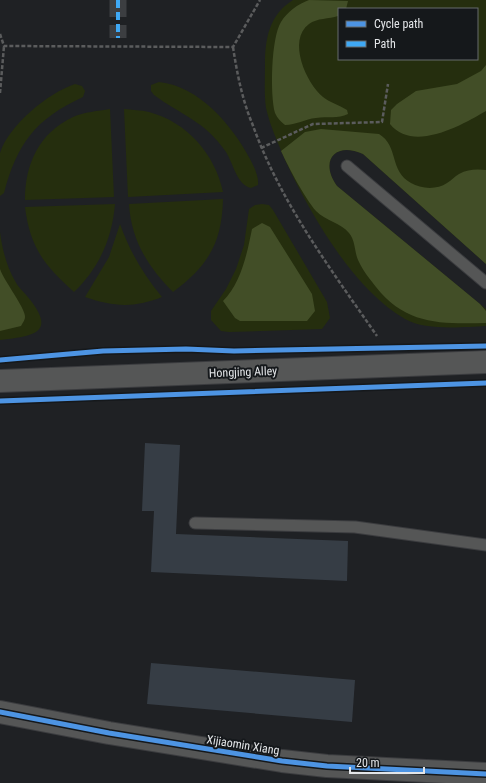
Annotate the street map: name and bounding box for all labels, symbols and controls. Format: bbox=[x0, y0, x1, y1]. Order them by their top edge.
legend bbox=[338, 8, 478, 60]
text: Cycle path bbox=[374, 17, 424, 31]
text: Path bbox=[374, 37, 396, 51]
street label: Hongjing Alley bbox=[209, 364, 277, 380]
street label: Xijiaomin Xiang bbox=[205, 732, 281, 758]
scale bar bbox=[350, 749, 424, 775]
text: 20 m bbox=[356, 756, 380, 770]

